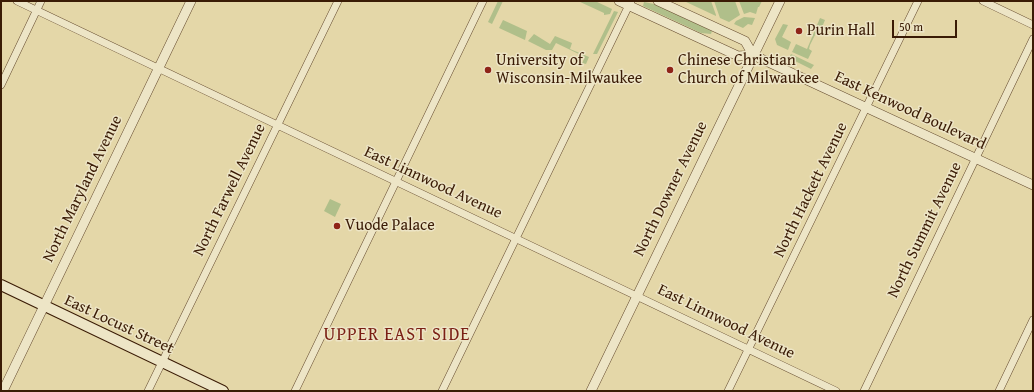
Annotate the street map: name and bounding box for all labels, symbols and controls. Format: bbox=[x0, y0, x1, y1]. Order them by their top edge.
scale bar bbox=[894, 12, 959, 38]
text: 50 m bbox=[899, 18, 923, 35]
place label: Purin Hall bbox=[807, 21, 875, 41]
marker: Purin Hall bbox=[794, 26, 804, 36]
place label: University of Wisconsin-Milwaukee bbox=[496, 51, 642, 89]
place label: Chinese Christian Church of Milwaukee bbox=[678, 51, 819, 89]
marker: University of Wisconsin-Milwaukee bbox=[483, 65, 493, 75]
marker: Chinese Christian Church of Milwaukee bbox=[665, 65, 675, 75]
street label: East Kenwood Boulevard bbox=[831, 67, 989, 155]
street label: North Maryland Avenue bbox=[39, 112, 127, 266]
street label: North Downer Avenue bbox=[630, 118, 712, 260]
street label: North Hackett Avenue bbox=[770, 119, 852, 261]
street label: North Farwell Avenue bbox=[190, 121, 270, 259]
street label: East Linnwood Avenue bbox=[361, 143, 505, 223]
street label: North Summit Avenue bbox=[884, 159, 966, 301]
place label: Vuode Palace bbox=[345, 216, 435, 236]
marker: Vuode Palace bbox=[332, 221, 342, 231]
street label: East Linnwood Avenue bbox=[654, 280, 798, 364]
street label: East Locust Street bbox=[61, 291, 177, 359]
district label: UPPER EAST SIDE bbox=[324, 324, 470, 346]

